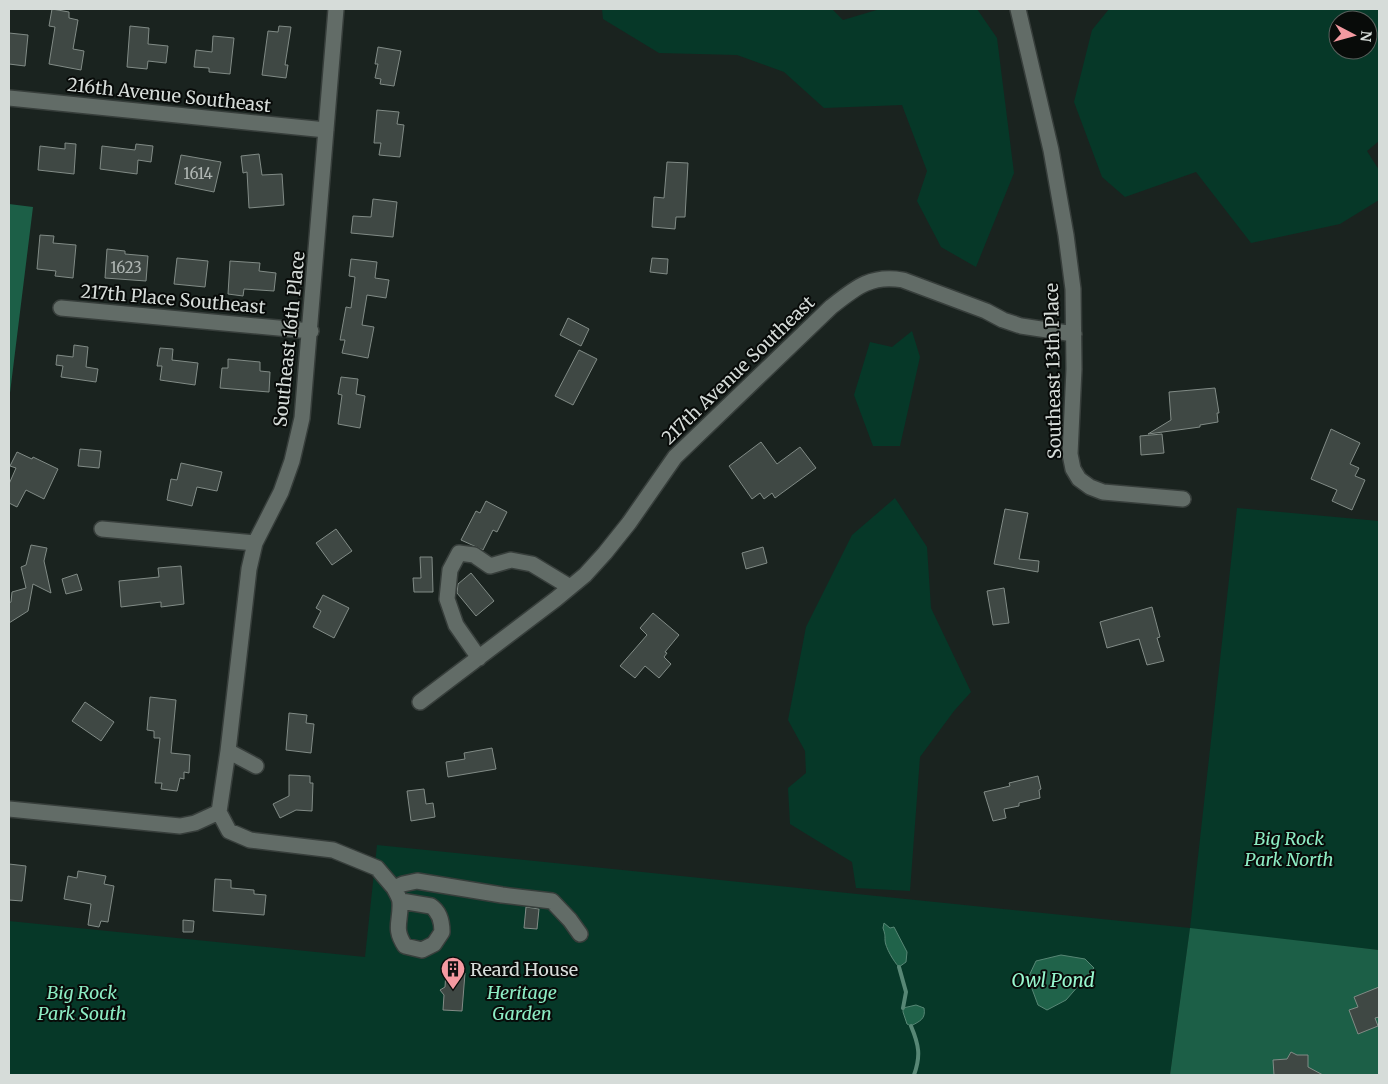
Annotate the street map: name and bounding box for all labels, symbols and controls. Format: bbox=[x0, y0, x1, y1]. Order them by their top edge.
north arrow bbox=[1328, 10, 1378, 60]
text: N bbox=[1356, 30, 1375, 43]
street label: 216th Avenue Southeast bbox=[66, 73, 272, 117]
house number: 1614 bbox=[183, 164, 213, 183]
street label: Southeast 16th Place bbox=[268, 250, 310, 428]
house number: 1623 bbox=[110, 258, 142, 277]
street label: 217th Place Southeast bbox=[79, 279, 267, 319]
street label: Southeast 13th Place bbox=[1040, 283, 1066, 459]
street label: 217th Avenue Southeast bbox=[657, 291, 819, 449]
park label: Big Rock Park North bbox=[1244, 827, 1334, 871]
building icon: Reard House bbox=[440, 956, 466, 990]
place label: Reard House bbox=[470, 958, 578, 981]
water label: Owl Pond bbox=[1011, 968, 1095, 992]
park label: Big Rock Park South bbox=[37, 981, 127, 1025]
park label: Heritage Garden bbox=[486, 981, 557, 1025]

